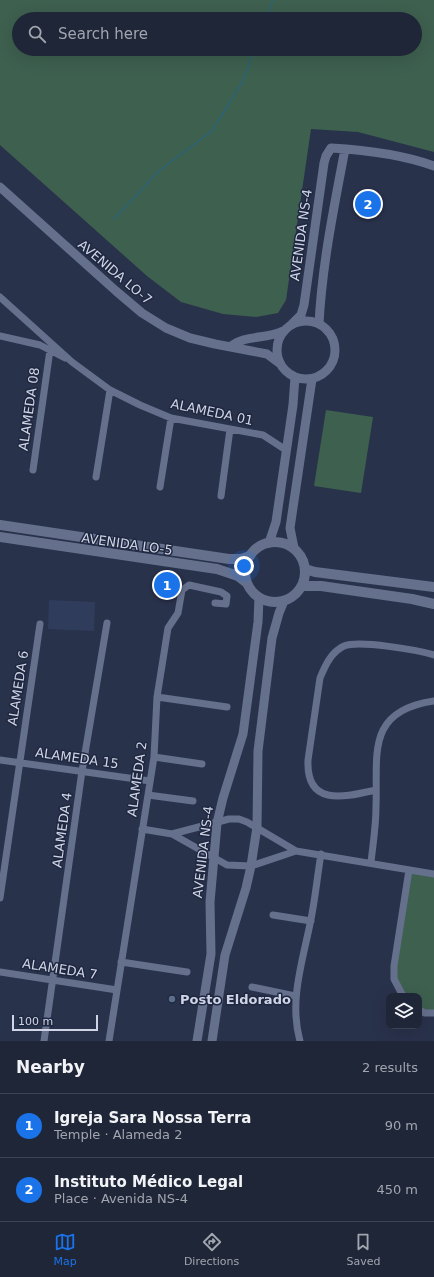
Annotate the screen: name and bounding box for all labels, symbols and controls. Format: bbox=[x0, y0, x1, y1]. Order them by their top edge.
search box bbox=[12, 12, 422, 56]
icon: search bbox=[26, 23, 48, 45]
text: Search here bbox=[58, 25, 148, 43]
street label: AVENIDA NS-4 bbox=[287, 188, 315, 282]
pin: 2 bbox=[355, 189, 381, 219]
street label: AVENIDA LO-7 bbox=[75, 237, 155, 307]
street label: ALAMEDA 08 bbox=[16, 366, 42, 452]
street label: ALAMEDA 01 bbox=[169, 396, 255, 428]
street label: AVENIDA LO-5 bbox=[80, 530, 174, 558]
your location bbox=[234, 556, 254, 576]
pin: 1 bbox=[154, 570, 180, 600]
street label: ALAMEDA 6 bbox=[5, 649, 31, 727]
street label: ALAMEDA 2 bbox=[124, 740, 150, 818]
street label: ALAMEDA 15 bbox=[34, 745, 120, 771]
street label: ALAMEDA 4 bbox=[49, 791, 75, 869]
street label: AVENIDA NS-4 bbox=[190, 805, 216, 899]
street label: ALAMEDA 7 bbox=[21, 956, 99, 982]
place label: Posto Eldorado bbox=[180, 992, 291, 1007]
map controls bbox=[386, 993, 422, 1029]
button: layers bbox=[386, 993, 422, 1029]
marker: Posto Eldorado bbox=[167, 994, 177, 1004]
scale bar bbox=[12, 1013, 98, 1032]
text: 100 m bbox=[18, 1015, 53, 1028]
text: Nearby bbox=[16, 1057, 85, 1077]
text: 2 results bbox=[362, 1060, 418, 1075]
text: Igreja Sara Nossa Terra bbox=[54, 1109, 251, 1127]
text: 1 bbox=[24, 1118, 34, 1133]
text: 90 m bbox=[385, 1118, 418, 1133]
text: Temple · Alameda 2 bbox=[54, 1127, 182, 1142]
text: Instituto Médico Legal bbox=[54, 1173, 243, 1191]
text: 2 bbox=[24, 1182, 34, 1197]
text: 450 m bbox=[376, 1182, 418, 1197]
text: Place · Avenida NS-4 bbox=[54, 1191, 188, 1206]
tab: Map bbox=[54, 1231, 77, 1268]
tab: Directions bbox=[184, 1231, 239, 1268]
tab: Saved bbox=[346, 1231, 380, 1268]

